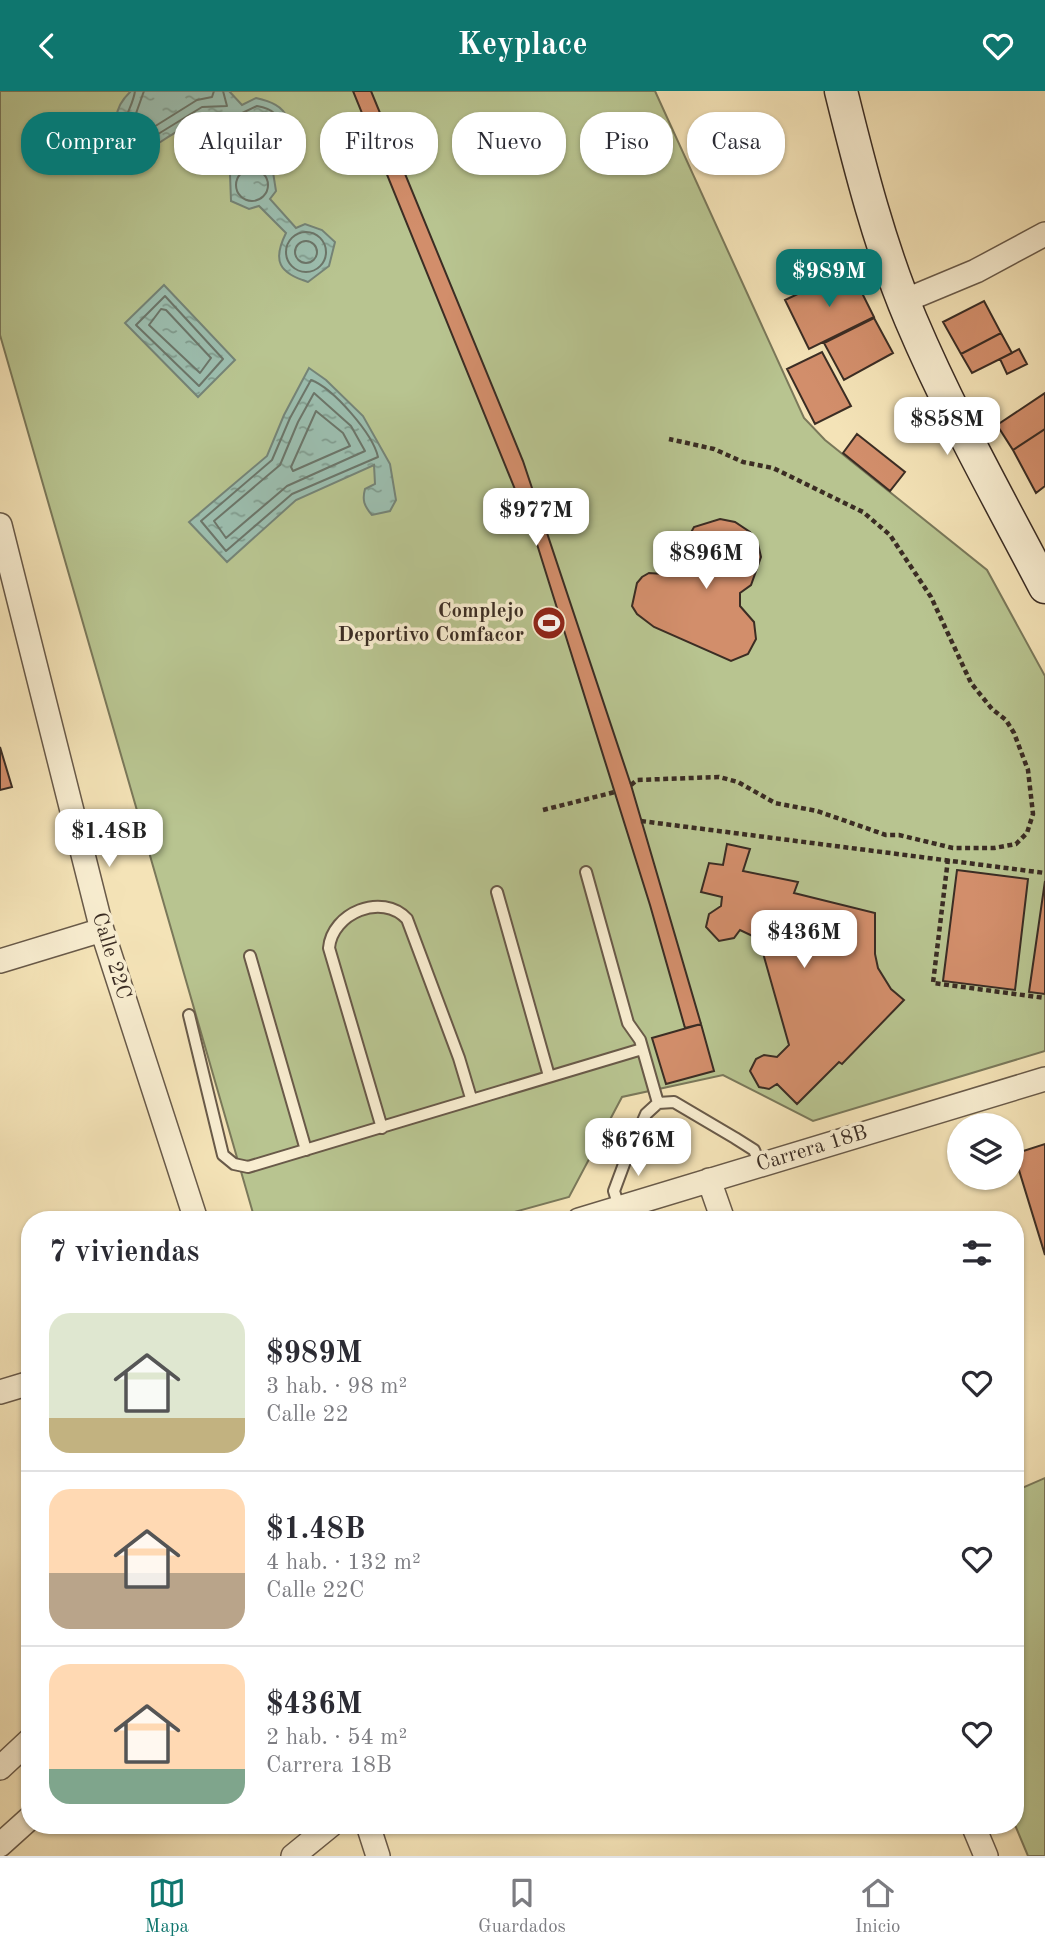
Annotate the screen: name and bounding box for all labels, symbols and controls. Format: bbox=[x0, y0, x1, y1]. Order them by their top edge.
icon: back bbox=[28, 27, 66, 65]
icon: heart bbox=[979, 27, 1017, 65]
text: Keyplace bbox=[457, 30, 588, 62]
chip: Comprar bbox=[21, 112, 160, 175]
chip: Alquilar bbox=[174, 112, 306, 175]
chip: Filtros bbox=[320, 112, 438, 175]
chip: Nuevo bbox=[452, 112, 566, 175]
chip: Piso bbox=[580, 112, 673, 175]
chip: Casa bbox=[687, 112, 785, 175]
pin: $989M bbox=[780, 249, 878, 309]
text: $989M bbox=[792, 260, 866, 283]
pin: $858M bbox=[898, 397, 996, 457]
text: $858M bbox=[910, 408, 984, 431]
pin: $977M bbox=[487, 489, 585, 548]
text: $977M bbox=[499, 499, 573, 522]
pin: $896M bbox=[657, 531, 755, 591]
text: $896M bbox=[669, 542, 743, 565]
place label: Complejo Deportivo Comfacor bbox=[337, 601, 524, 646]
sports icon: Complejo Deportivo Comfacor bbox=[530, 604, 568, 642]
pin: $1.48B bbox=[52, 809, 166, 869]
text: $1.48B bbox=[71, 820, 147, 843]
street label: Calle 22C bbox=[88, 910, 134, 1002]
pin: $436M bbox=[755, 911, 853, 970]
text: $436M bbox=[767, 921, 841, 944]
map controls bbox=[947, 1113, 1024, 1190]
button: layers bbox=[947, 1113, 1024, 1190]
pin: $676M bbox=[589, 1119, 687, 1178]
street label: Carrera 18B bbox=[754, 1122, 870, 1176]
text: $676M bbox=[601, 1129, 675, 1152]
icon: filters bbox=[958, 1234, 996, 1272]
text: 7 viviendas bbox=[49, 1238, 199, 1268]
text: $989M bbox=[266, 1339, 362, 1369]
icon: home bbox=[105, 1341, 189, 1425]
icon: heart bbox=[958, 1364, 996, 1402]
text: 3 hab. · 98 m² bbox=[266, 1375, 407, 1398]
text: Calle 22 bbox=[266, 1403, 349, 1426]
text: $1.48B bbox=[266, 1515, 365, 1545]
icon: home bbox=[105, 1517, 189, 1601]
icon: heart bbox=[958, 1540, 996, 1578]
text: 4 hab. · 132 m² bbox=[266, 1551, 421, 1574]
text: Calle 22C bbox=[266, 1579, 364, 1602]
text: $436M bbox=[266, 1690, 362, 1720]
icon: home bbox=[105, 1692, 189, 1776]
icon: heart bbox=[958, 1715, 996, 1753]
text: 2 hab. · 54 m² bbox=[266, 1726, 407, 1749]
text: Carrera 18B bbox=[266, 1754, 392, 1777]
tab: Mapa bbox=[144, 1874, 189, 1939]
tab: Guardados bbox=[478, 1874, 566, 1939]
tab: Inicio bbox=[855, 1874, 901, 1939]

